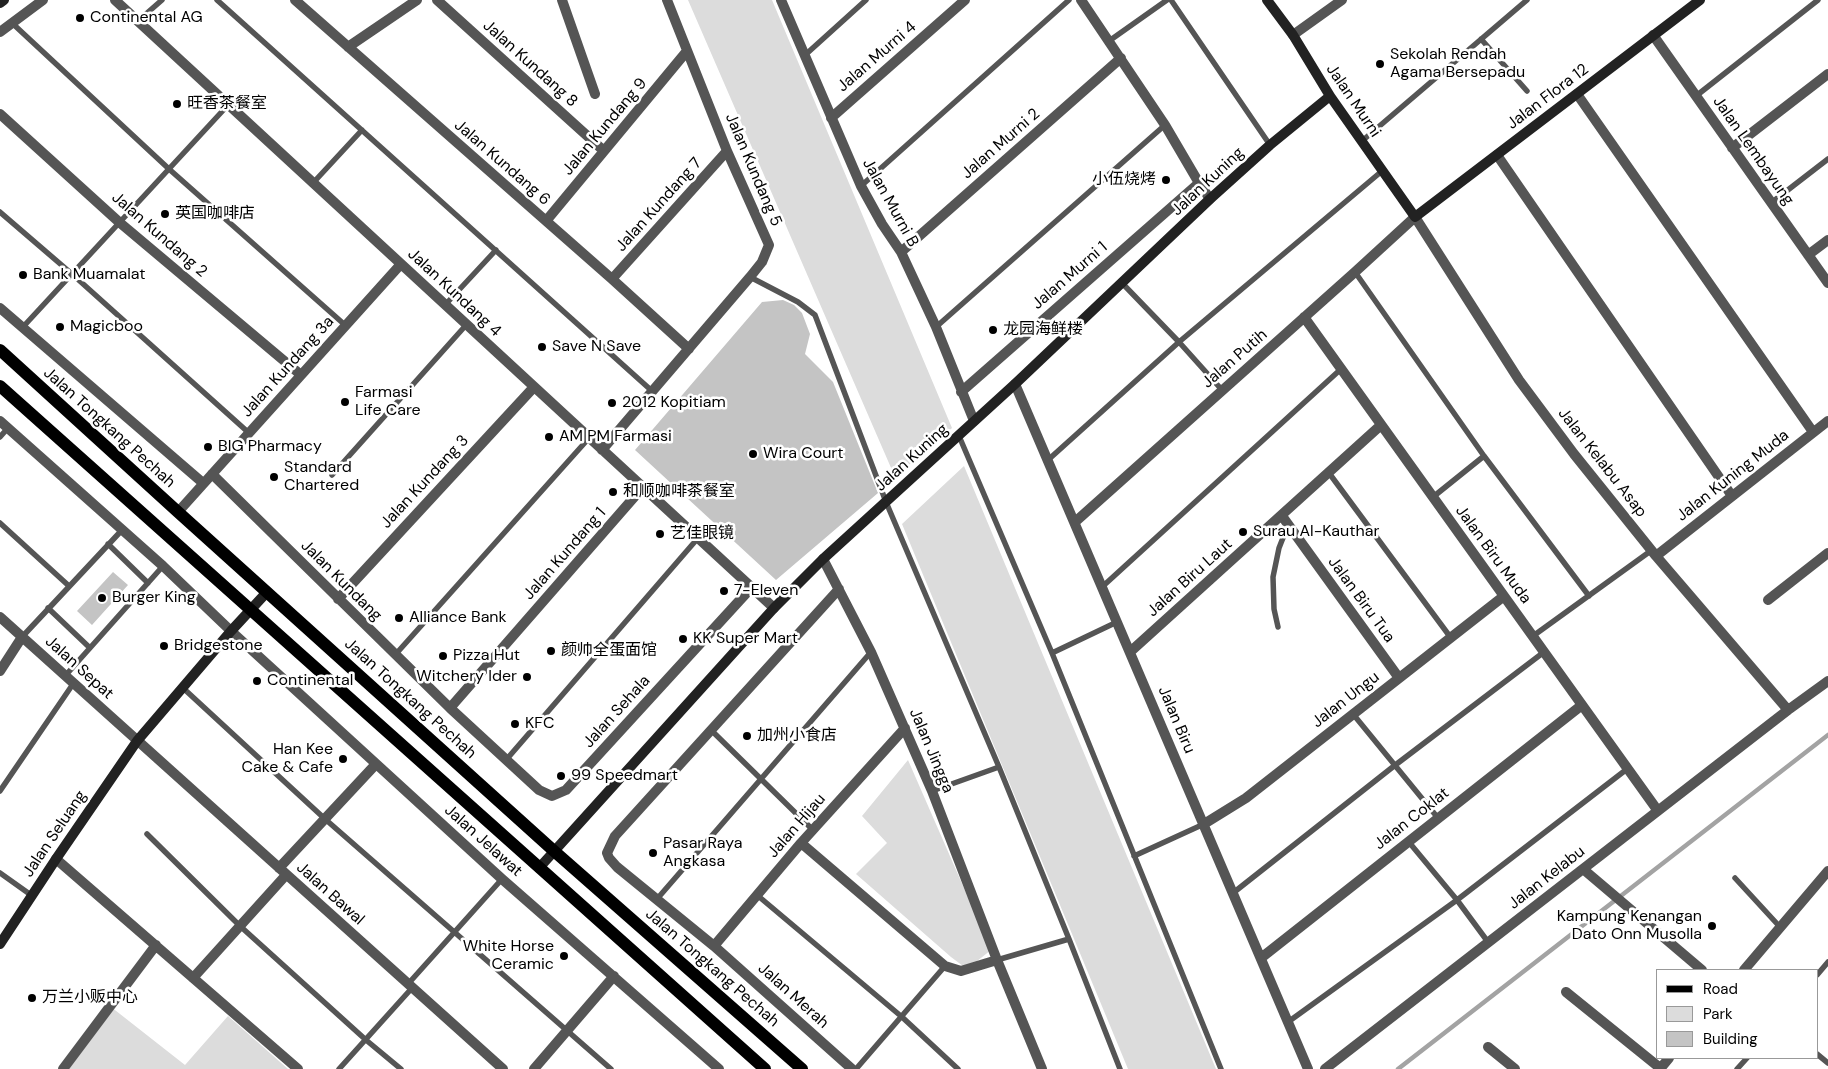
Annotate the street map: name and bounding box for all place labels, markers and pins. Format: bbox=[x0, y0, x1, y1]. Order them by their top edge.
place label: Continental AG bbox=[90, 8, 203, 28]
marker: Continental AG bbox=[74, 12, 86, 24]
place label: Sekolah Rendah Agama Bersepadu bbox=[1390, 45, 1525, 83]
marker: Sekolah Rendah Agama Bersepadu bbox=[1374, 58, 1386, 70]
place label: 旺香茶餐室 bbox=[187, 94, 267, 114]
marker: 旺香茶餐室 bbox=[171, 98, 183, 110]
place label: 小伍烧烤 bbox=[1092, 170, 1156, 190]
marker: 小伍烧烤 bbox=[1160, 174, 1172, 186]
place label: 英国咖啡店 bbox=[175, 204, 255, 224]
marker: 英国咖啡店 bbox=[159, 208, 171, 220]
place label: Bank Muamalat bbox=[33, 265, 145, 285]
marker: Bank Muamalat bbox=[17, 269, 29, 281]
place label: Magicboo bbox=[70, 317, 143, 337]
place label: 龙园海鲜楼 bbox=[1003, 320, 1083, 340]
marker: Magicboo bbox=[54, 321, 66, 333]
marker: 龙园海鲜楼 bbox=[987, 324, 999, 336]
place label: Save N Save bbox=[552, 337, 641, 357]
marker: Save N Save bbox=[536, 341, 548, 353]
place label: Farmasi Life Care bbox=[355, 383, 421, 421]
place label: 2012 Kopitiam bbox=[622, 393, 726, 413]
marker: Farmasi Life Care bbox=[339, 396, 351, 408]
marker: 2012 Kopitiam bbox=[606, 397, 618, 409]
place label: AM PM Farmasi bbox=[559, 427, 672, 447]
marker: AM PM Farmasi bbox=[543, 431, 555, 443]
place label: BIG Pharmacy bbox=[218, 437, 322, 457]
marker: BIG Pharmacy bbox=[202, 441, 214, 453]
place label: Wira Court bbox=[763, 444, 844, 464]
marker: Wira Court bbox=[747, 448, 759, 460]
place label: Standard Chartered bbox=[284, 458, 359, 496]
marker: Standard Chartered bbox=[268, 471, 280, 483]
place label: 和顺咖啡茶餐室 bbox=[623, 482, 735, 502]
marker: 和顺咖啡茶餐室 bbox=[607, 486, 619, 498]
place label: Surau Al-Kauthar bbox=[1253, 522, 1379, 542]
place label: 艺佳眼镜 bbox=[670, 524, 734, 544]
marker: Surau Al-Kauthar bbox=[1237, 526, 1249, 538]
marker: 艺佳眼镜 bbox=[654, 528, 666, 540]
place label: 7-Eleven bbox=[734, 581, 798, 601]
marker: 7-Eleven bbox=[718, 585, 730, 597]
place label: Burger King bbox=[112, 588, 196, 608]
marker: Burger King bbox=[96, 592, 108, 604]
place label: Alliance Bank bbox=[409, 608, 507, 628]
marker: Alliance Bank bbox=[393, 612, 405, 624]
place label: KK Super Mart bbox=[693, 629, 798, 649]
marker: KK Super Mart bbox=[677, 633, 689, 645]
place label: Bridgestone bbox=[174, 636, 263, 656]
marker: Bridgestone bbox=[158, 640, 170, 652]
place label: 颜帅全蛋面馆 bbox=[561, 641, 657, 661]
marker: 颜帅全蛋面馆 bbox=[545, 645, 557, 657]
place label: Pizza Hut bbox=[453, 646, 520, 666]
marker: Pizza Hut bbox=[437, 650, 449, 662]
place label: Witchery Ider bbox=[416, 667, 517, 687]
place label: Continental bbox=[267, 671, 353, 691]
marker: Witchery Ider bbox=[521, 671, 533, 683]
marker: Continental bbox=[251, 675, 263, 687]
place label: KFC bbox=[525, 714, 554, 734]
marker: KFC bbox=[509, 718, 521, 730]
place label: 加州小食店 bbox=[757, 726, 837, 746]
marker: 加州小食店 bbox=[741, 730, 753, 742]
place label: Han Kee Cake & Cafe bbox=[242, 740, 333, 778]
marker: Han Kee Cake & Cafe bbox=[337, 753, 349, 765]
place label: 99 Speedmart bbox=[571, 766, 678, 786]
marker: 99 Speedmart bbox=[555, 770, 567, 782]
place label: Pasar Raya Angkasa bbox=[663, 834, 742, 872]
marker: Pasar Raya Angkasa bbox=[647, 847, 659, 859]
place label: Kampung Kenangan Dato Onn Musolla bbox=[1557, 907, 1702, 945]
marker: Kampung Kenangan Dato Onn Musolla bbox=[1706, 920, 1718, 932]
place label: White Horse Ceramic bbox=[463, 937, 554, 975]
marker: White Horse Ceramic bbox=[558, 950, 570, 962]
place label: 万兰小贩中心 bbox=[42, 988, 138, 1008]
marker: 万兰小贩中心 bbox=[26, 992, 38, 1004]

